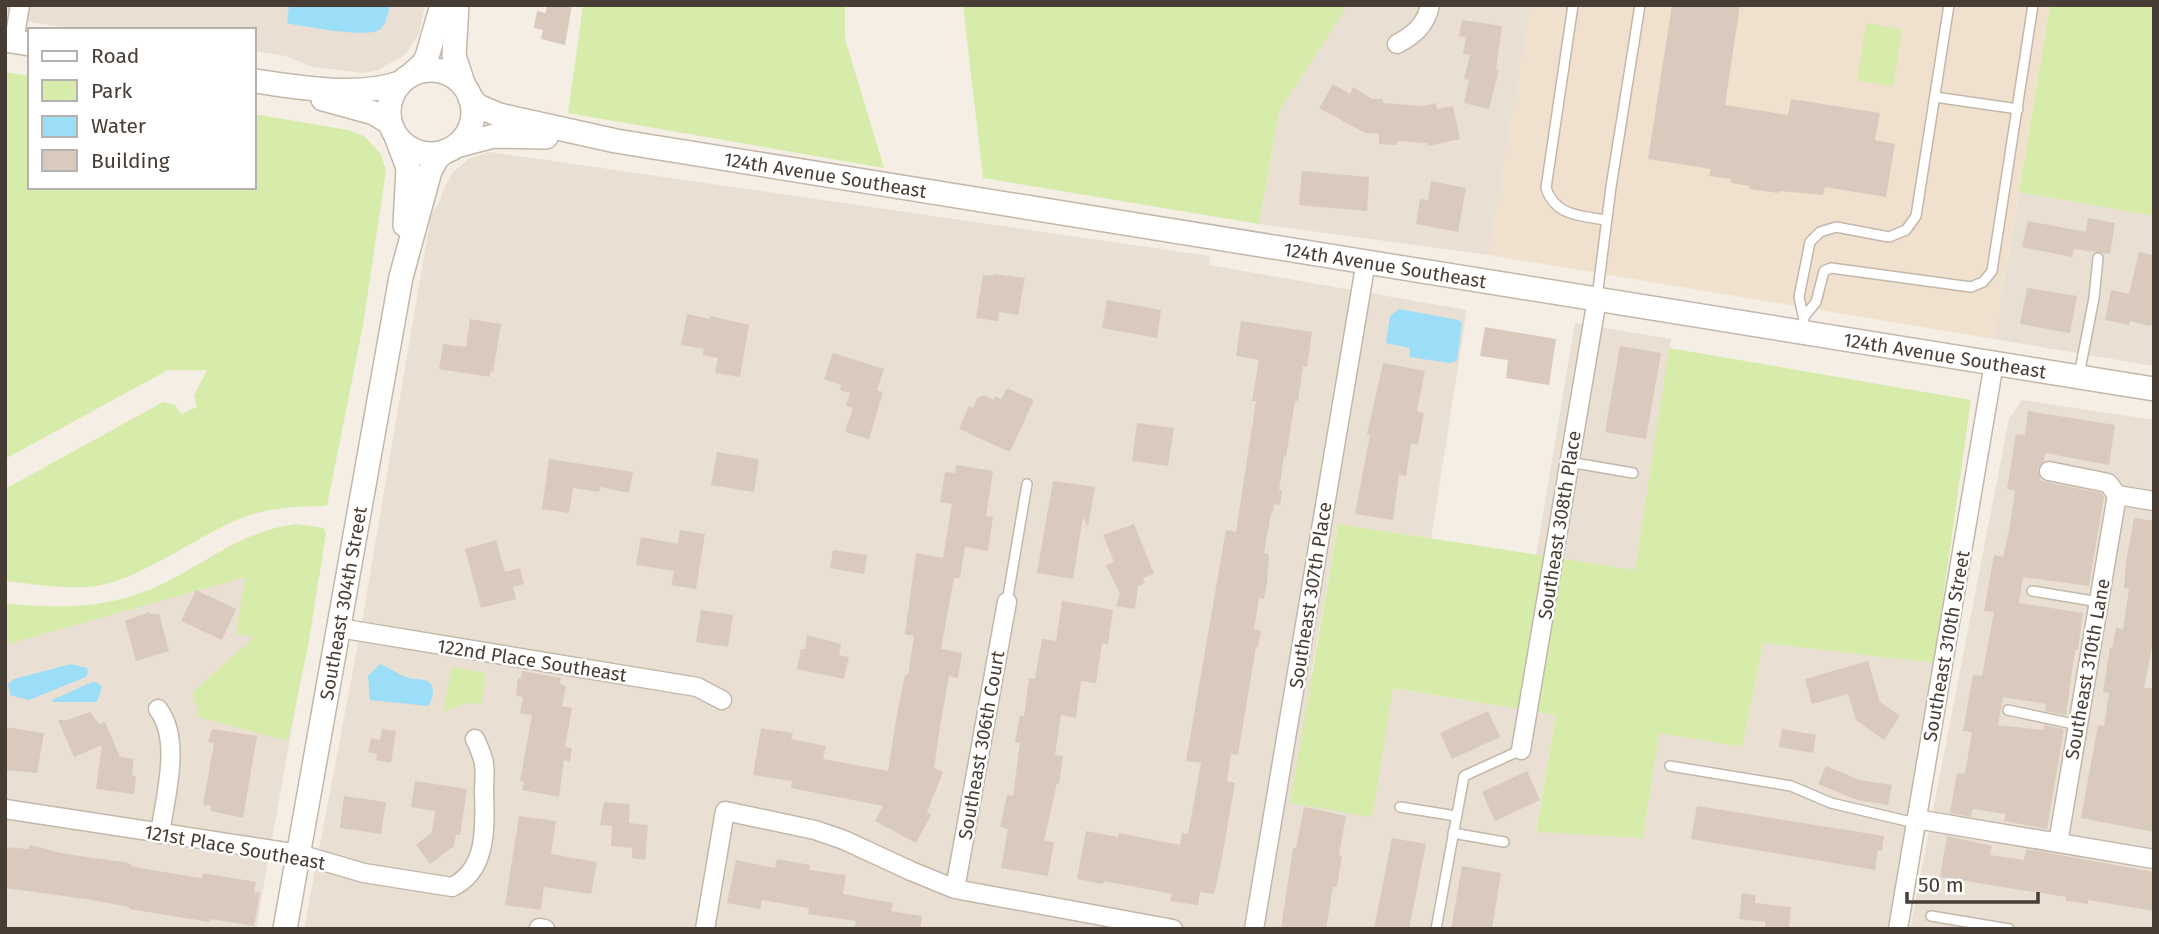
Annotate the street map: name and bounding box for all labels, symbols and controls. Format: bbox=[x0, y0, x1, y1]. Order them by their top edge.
legend bbox=[28, 28, 256, 189]
text: Road bbox=[91, 43, 139, 69]
text: Park bbox=[91, 78, 133, 104]
text: Water bbox=[91, 113, 146, 139]
text: Building bbox=[91, 148, 170, 174]
street label: 124th Avenue Southeast bbox=[722, 148, 928, 203]
street label: 124th Avenue Southeast bbox=[1282, 238, 1488, 293]
street label: 124th Avenue Southeast bbox=[1842, 328, 2048, 383]
street label: Southeast 308th Place bbox=[1533, 429, 1586, 621]
street label: Southeast 307th Place bbox=[1284, 500, 1337, 690]
street label: Southeast 304th Street bbox=[315, 504, 372, 702]
street label: Southeast 310th Street bbox=[1918, 548, 1975, 744]
street label: Southeast 310th Lane bbox=[2060, 577, 2115, 761]
street label: 122nd Place Southeast bbox=[435, 634, 629, 687]
street label: Southeast 306th Court bbox=[954, 649, 1009, 841]
street label: 121st Place Southeast bbox=[143, 820, 327, 875]
scale bar bbox=[1907, 860, 2038, 904]
text: 50 m bbox=[1918, 872, 1964, 898]

